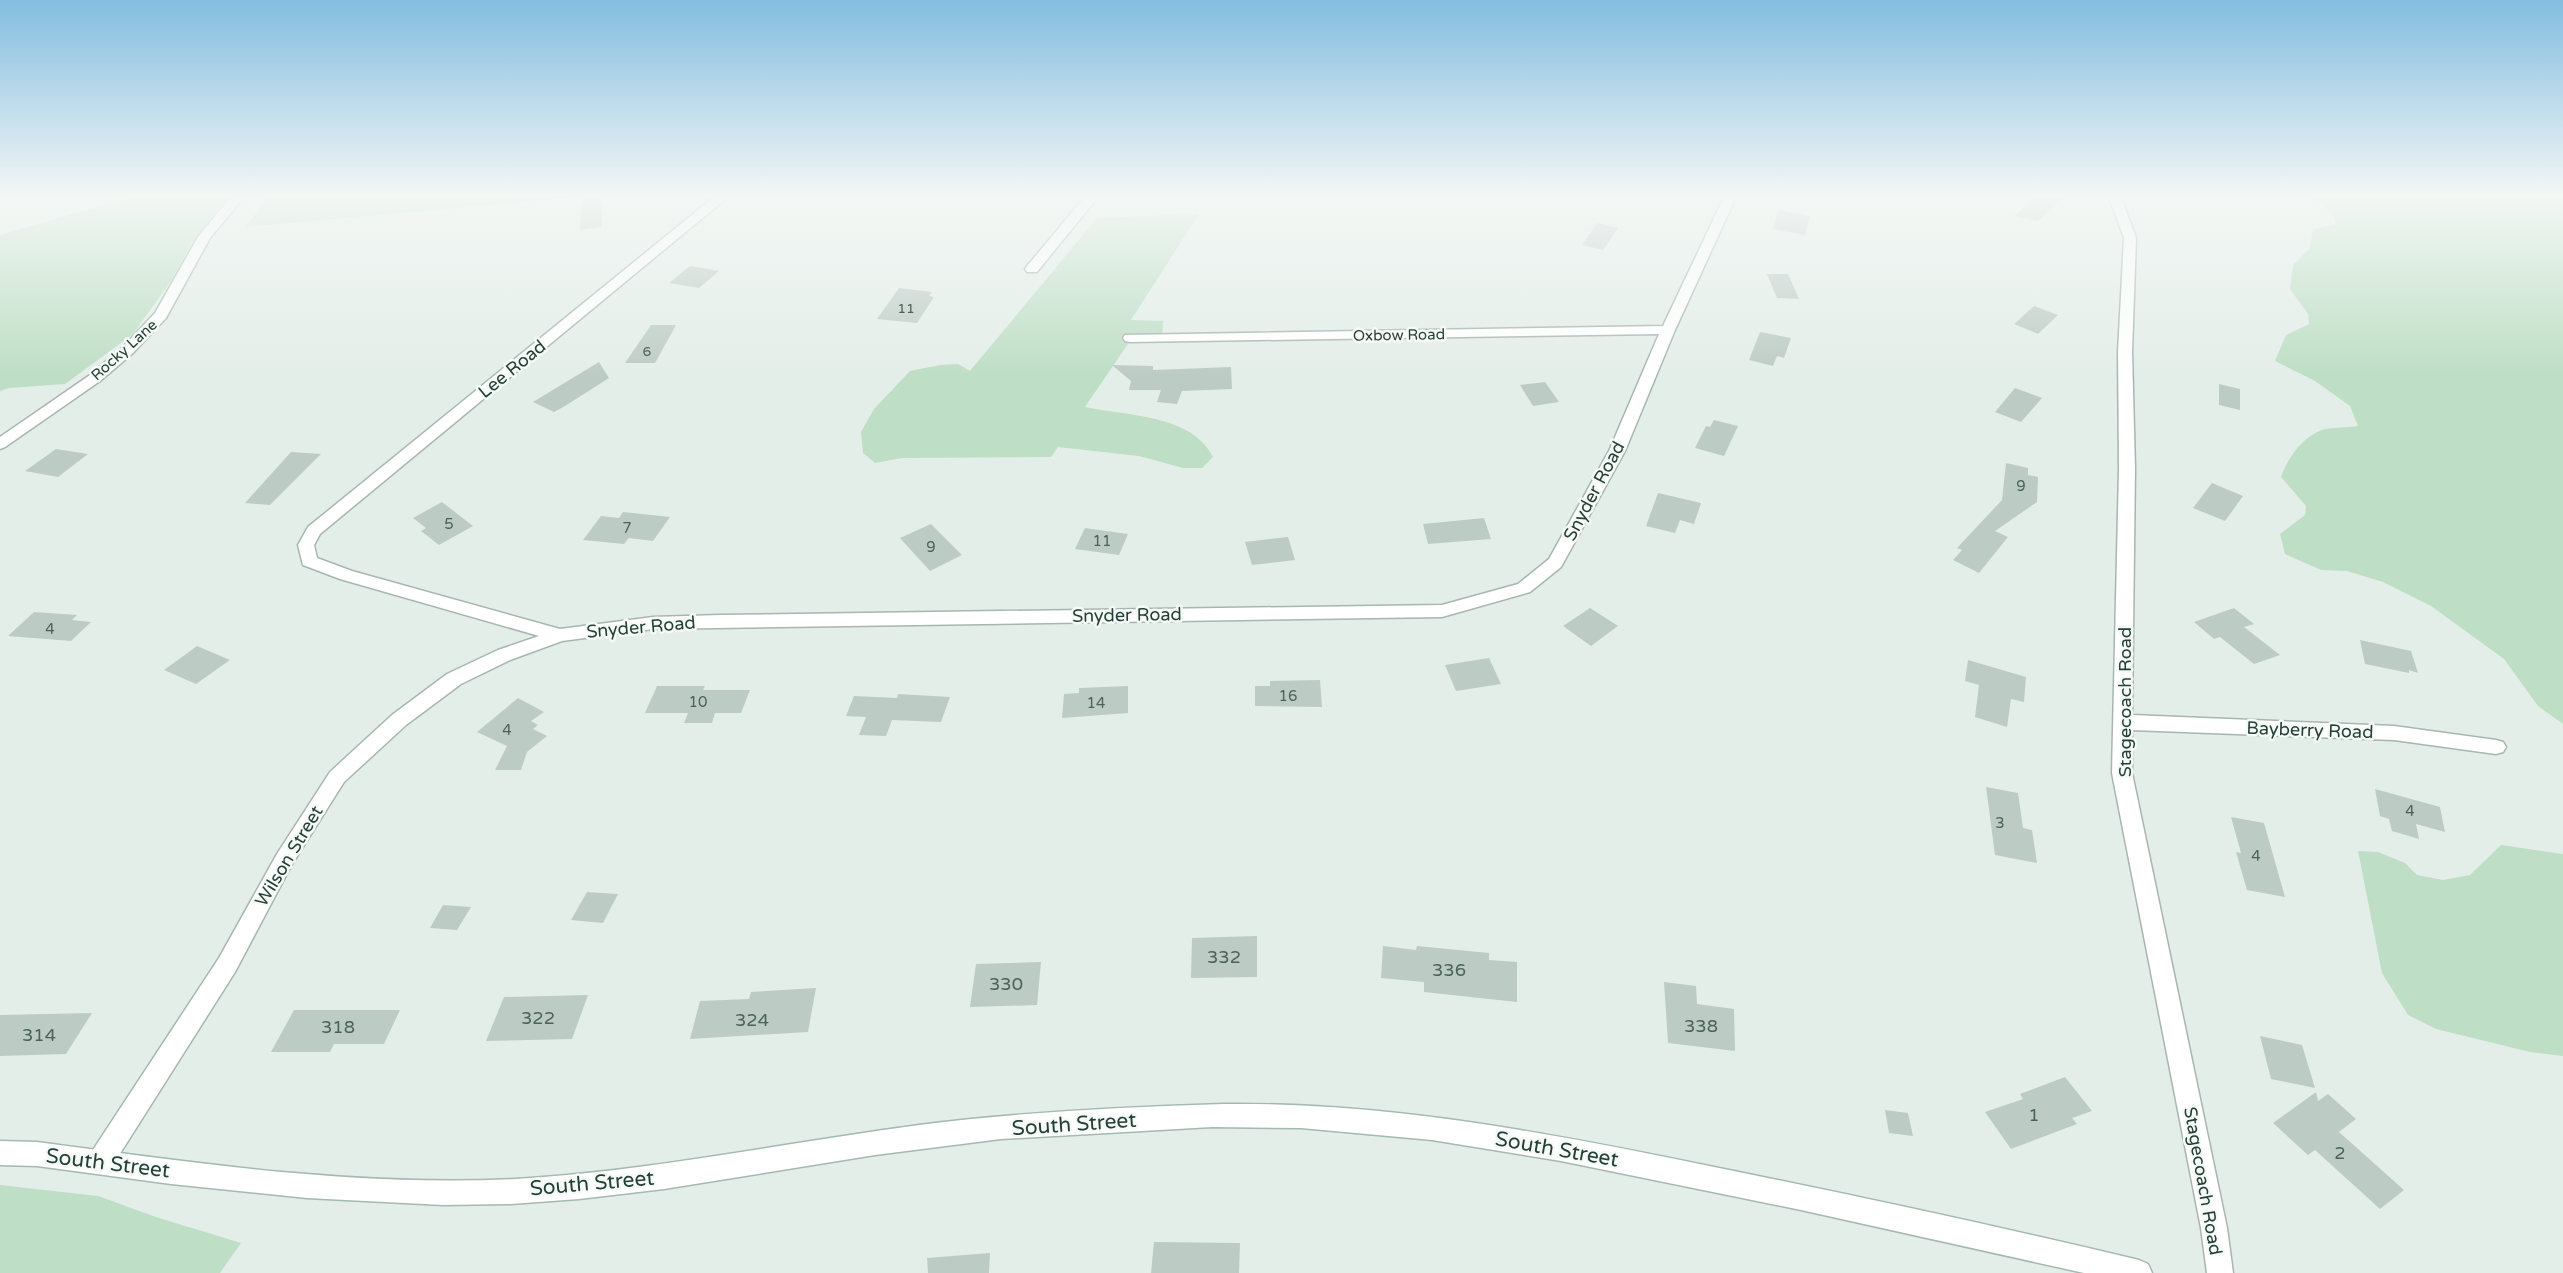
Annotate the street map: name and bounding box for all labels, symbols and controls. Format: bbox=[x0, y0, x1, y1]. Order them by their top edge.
house number: 11 bbox=[897, 300, 915, 317]
street label: Rocky Lane bbox=[87, 316, 161, 384]
street label: Oxbow Road bbox=[1353, 325, 1445, 345]
street label: Lee Road bbox=[474, 335, 550, 403]
house number: 6 bbox=[643, 343, 652, 360]
street label: Snyder Road bbox=[1559, 437, 1629, 545]
house number: 9 bbox=[2016, 477, 2026, 495]
house number: 5 bbox=[444, 515, 454, 533]
house number: 7 bbox=[622, 519, 632, 537]
house number: 11 bbox=[1093, 532, 1111, 550]
house number: 9 bbox=[926, 538, 936, 556]
street label: Snyder Road bbox=[1072, 603, 1182, 627]
street label: Snyder Road bbox=[585, 611, 697, 643]
house number: 4 bbox=[45, 620, 55, 638]
street label: Stagecoach Road bbox=[2114, 627, 2136, 777]
house number: 16 bbox=[1279, 687, 1297, 705]
house number: 10 bbox=[689, 693, 707, 711]
house number: 14 bbox=[1087, 694, 1105, 712]
street label: Bayberry Road bbox=[2246, 717, 2374, 743]
house number: 4 bbox=[502, 721, 512, 739]
street label: Wilson Street bbox=[250, 802, 328, 910]
house number: 4 bbox=[2405, 802, 2415, 820]
house number: 3 bbox=[1995, 814, 2005, 832]
house number: 4 bbox=[2251, 847, 2261, 865]
house number: 332 bbox=[1207, 946, 1241, 968]
house number: 336 bbox=[1432, 959, 1466, 981]
house number: 330 bbox=[989, 973, 1023, 995]
house number: 322 bbox=[521, 1007, 555, 1029]
house number: 324 bbox=[735, 1009, 769, 1031]
house number: 338 bbox=[1684, 1015, 1718, 1037]
house number: 318 bbox=[321, 1016, 355, 1038]
house number: 314 bbox=[22, 1024, 56, 1046]
house number: 1 bbox=[2028, 1104, 2040, 1126]
street label: Stagecoach Road bbox=[2179, 1105, 2227, 1257]
street label: South Street bbox=[1011, 1108, 1137, 1141]
street label: South Street bbox=[1493, 1126, 1621, 1173]
house number: 2 bbox=[2334, 1142, 2346, 1164]
street label: South Street bbox=[44, 1143, 171, 1184]
street label: South Street bbox=[529, 1166, 655, 1201]

